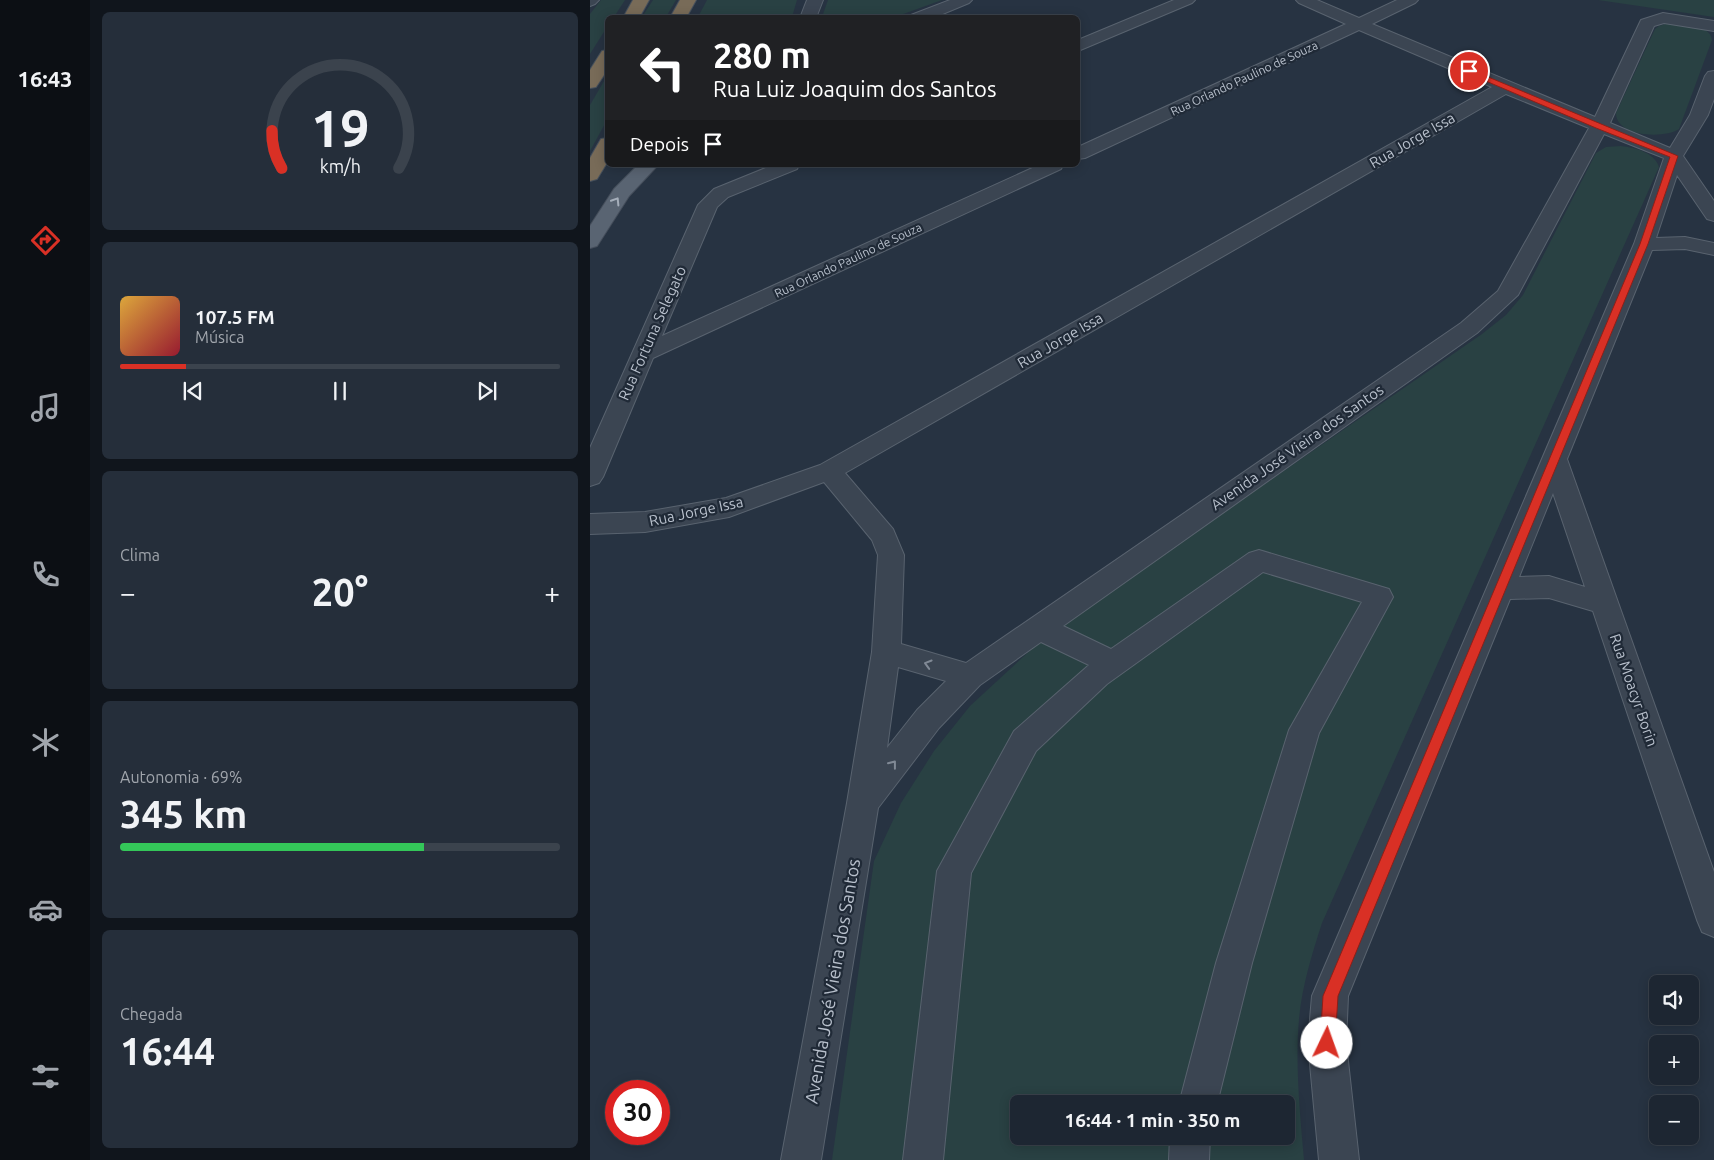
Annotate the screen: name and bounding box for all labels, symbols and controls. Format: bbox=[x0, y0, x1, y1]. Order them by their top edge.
icon: left bbox=[630, 35, 695, 100]
text: 280 m bbox=[713, 35, 811, 75]
street label: Rua Orlando Paulino de Souza bbox=[1168, 38, 1320, 118]
pin bbox=[1448, 50, 1490, 92]
icon: arrive bbox=[1455, 57, 1483, 85]
text: 16:43 bbox=[17, 66, 73, 91]
text: Rua Luiz Joaquim dos Santos bbox=[713, 76, 996, 101]
text: 19 bbox=[311, 99, 369, 157]
street label: Rua Jorge Issa bbox=[1366, 109, 1458, 171]
icon: arrive bbox=[699, 130, 727, 158]
text: Depois bbox=[630, 133, 689, 155]
text: km/h bbox=[319, 156, 361, 176]
one-way arrow bbox=[609, 197, 619, 206]
street label: Rua Orlando Paulino de Souza bbox=[772, 220, 924, 300]
icon: directions bbox=[28, 223, 63, 258]
street label: Rua Fortuna Selegato bbox=[615, 263, 689, 403]
text: 107.5 FM bbox=[195, 306, 275, 328]
street label: Rua Jorge Issa bbox=[1014, 309, 1106, 371]
text: Música bbox=[195, 328, 245, 346]
icon: previous bbox=[179, 377, 207, 405]
icon: pause bbox=[326, 377, 354, 405]
icon: next bbox=[473, 377, 501, 405]
street label: Avenida José Vieira dos Santos bbox=[1207, 381, 1387, 513]
icon: music bbox=[28, 390, 63, 425]
street label: Rua Jorge Issa bbox=[647, 493, 745, 529]
text: Clima bbox=[120, 546, 160, 564]
icon: phone bbox=[28, 557, 63, 592]
text: 20° bbox=[312, 571, 368, 613]
text: − bbox=[120, 577, 136, 608]
text: + bbox=[544, 577, 560, 608]
street label: Rua Moacyr Borin bbox=[1607, 631, 1661, 749]
one-way arrow bbox=[924, 659, 933, 670]
icon: climate bbox=[28, 725, 63, 760]
one-way arrow bbox=[887, 761, 895, 770]
text: Autonomia · 69% bbox=[120, 768, 242, 786]
text: 345 km bbox=[120, 793, 247, 835]
street label: Avenida José Vieira dos Santos bbox=[801, 857, 863, 1105]
icon: car bbox=[28, 892, 63, 927]
map controls bbox=[1649, 975, 1699, 1145]
button: sound bbox=[1649, 975, 1699, 1025]
text: Chegada bbox=[120, 1005, 183, 1023]
position arrow bbox=[1300, 1016, 1352, 1068]
text: 16:44 bbox=[120, 1030, 215, 1072]
button: + bbox=[1649, 1035, 1699, 1085]
icon: filters bbox=[28, 1059, 63, 1094]
speed limit sign: 30 bbox=[605, 1080, 670, 1145]
button: − bbox=[1649, 1095, 1699, 1145]
text: 16:44 · 1 min · 350 m bbox=[1065, 1109, 1240, 1131]

